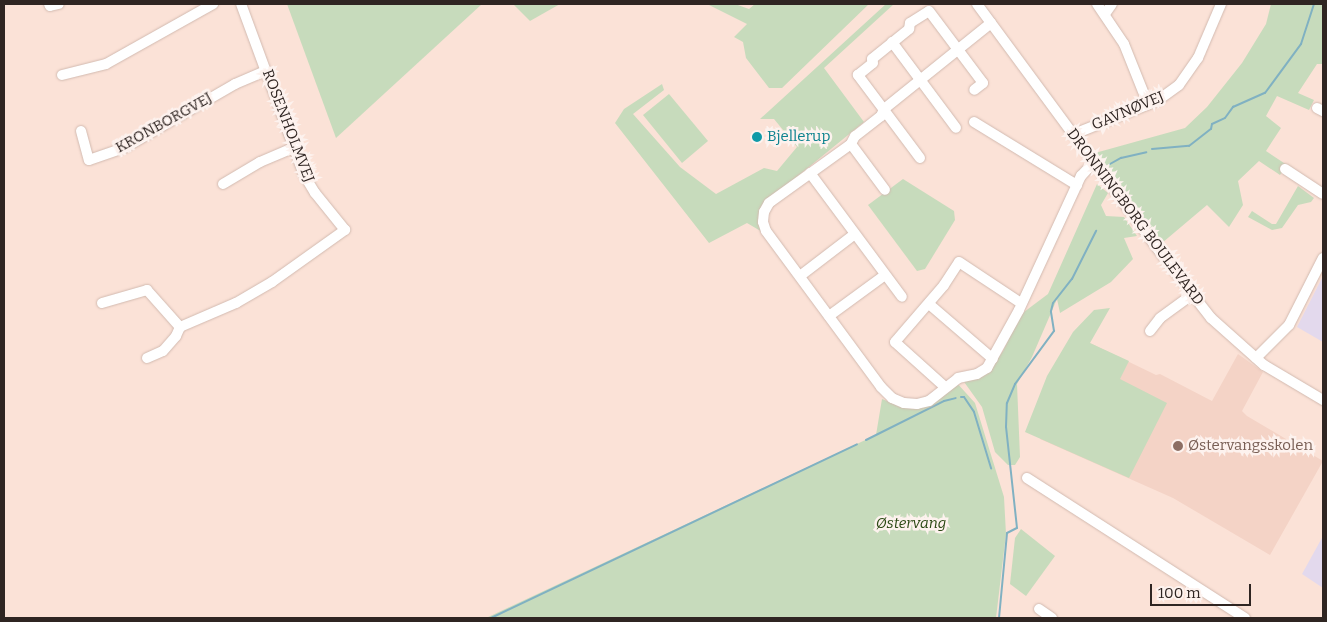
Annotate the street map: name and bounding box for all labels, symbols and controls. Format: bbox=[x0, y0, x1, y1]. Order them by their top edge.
street label: ROSENHOLMVEJ bbox=[258, 67, 318, 185]
street label: GAVNØVEJ bbox=[1089, 88, 1167, 134]
street label: KRONBORGVEJ bbox=[113, 89, 215, 157]
street label: DRONNINGBORG BOULEVARD bbox=[1063, 125, 1207, 309]
place label: Bjellerup bbox=[767, 128, 830, 146]
marker: Bjellerup bbox=[751, 131, 763, 143]
place label: Østervangsskolen bbox=[1188, 437, 1313, 455]
marker: Østervangsskolen bbox=[1172, 440, 1184, 452]
park label: Østervang bbox=[876, 515, 946, 533]
scale bar bbox=[1152, 574, 1253, 606]
text: 100 m bbox=[1158, 584, 1201, 602]

